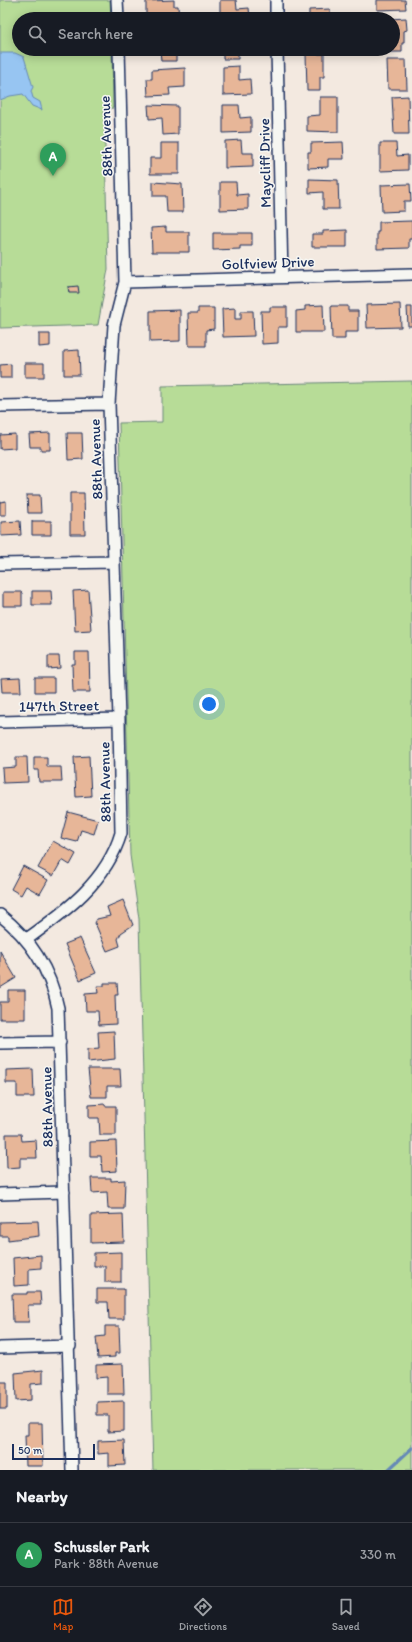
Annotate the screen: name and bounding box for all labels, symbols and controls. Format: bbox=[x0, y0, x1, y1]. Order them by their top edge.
search box bbox=[12, 12, 400, 56]
icon: search bbox=[26, 23, 48, 45]
text: Search here bbox=[58, 25, 133, 43]
street label: 88th Avenue bbox=[96, 95, 116, 177]
street label: Maycliff Drive bbox=[255, 118, 275, 208]
pin: A bbox=[40, 143, 66, 176]
street label: Golfview Drive bbox=[221, 252, 315, 274]
street label: 88th Avenue bbox=[86, 418, 106, 500]
your location bbox=[199, 694, 219, 714]
street label: 147th Street bbox=[19, 696, 100, 716]
street label: 88th Avenue bbox=[95, 741, 115, 823]
street label: 88th Avenue bbox=[37, 1066, 57, 1148]
scale bar bbox=[12, 1442, 95, 1461]
text: 50 m bbox=[18, 1444, 42, 1457]
text: Nearby bbox=[16, 1486, 68, 1506]
text: Schussler Park bbox=[54, 1538, 150, 1556]
text: A bbox=[25, 1547, 33, 1562]
text: 330 m bbox=[360, 1547, 396, 1562]
text: Park · 88th Avenue bbox=[54, 1556, 159, 1571]
tab: Map bbox=[52, 1596, 74, 1633]
tab: Directions bbox=[179, 1596, 227, 1633]
tab: Saved bbox=[332, 1596, 360, 1633]

